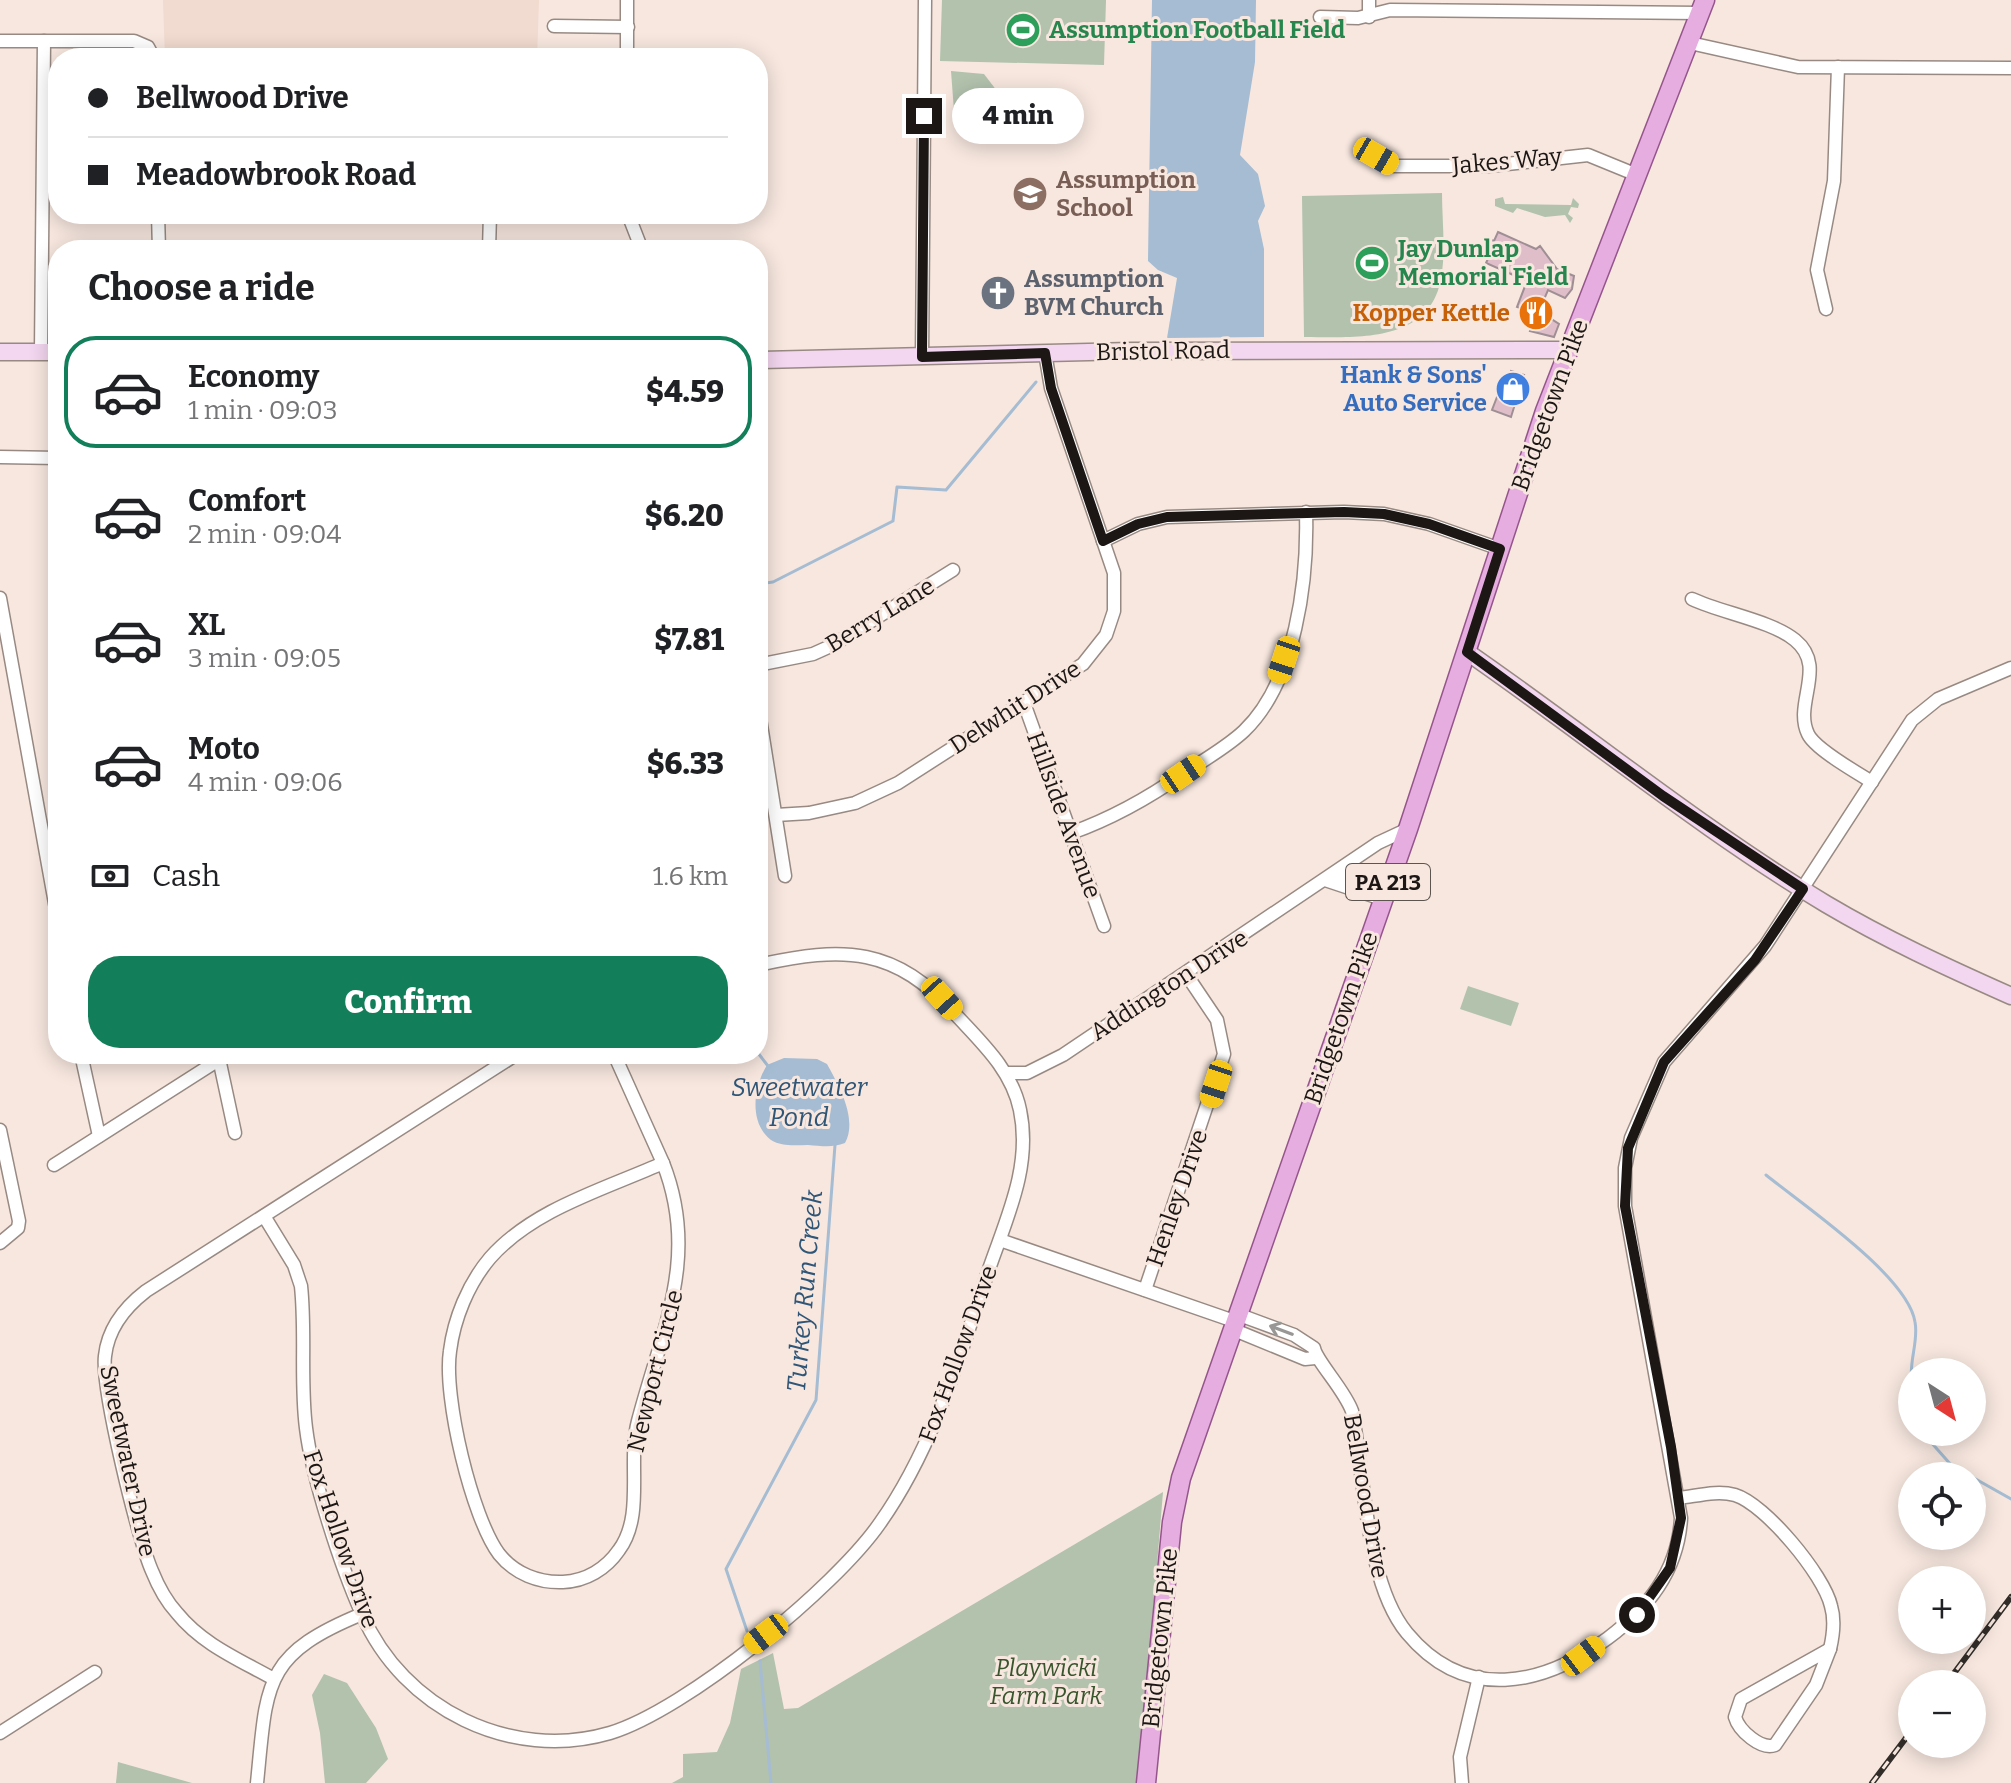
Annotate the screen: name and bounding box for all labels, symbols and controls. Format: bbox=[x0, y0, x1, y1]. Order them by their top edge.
sports icon: Assumption Football Field bbox=[1004, 11, 1042, 49]
place label: Assumption Football Field bbox=[1049, 16, 1346, 44]
text: Bellwood Drive bbox=[136, 80, 349, 116]
callout: 4 min bbox=[952, 88, 1084, 144]
route end bbox=[906, 98, 942, 134]
text: 4 min bbox=[983, 100, 1053, 131]
car bbox=[1349, 134, 1403, 178]
street label: Jakes Way bbox=[1450, 142, 1563, 180]
text: Meadowbrook Road bbox=[136, 157, 416, 193]
place label: Assumption School bbox=[1056, 166, 1196, 222]
school or university icon: Assumption School bbox=[1011, 175, 1049, 213]
place label: Jay Dunlap Memorial Field bbox=[1396, 235, 1569, 291]
sports icon: Jay Dunlap Memorial Field bbox=[1353, 244, 1391, 282]
place label: Assumption BVM Church bbox=[1024, 265, 1164, 321]
text: Choose a ride bbox=[88, 266, 315, 310]
church icon: Assumption BVM Church bbox=[979, 274, 1017, 312]
restaurant icon: Kopper Kettle bbox=[1517, 294, 1555, 332]
place label: Kopper Kettle bbox=[1353, 299, 1510, 327]
street label: Bridgetown Pike bbox=[1506, 315, 1594, 495]
street label: Bristol Road bbox=[1096, 336, 1230, 366]
icon: car bbox=[92, 356, 164, 428]
text: Economy bbox=[188, 359, 319, 395]
place label: Hank & Sons' Auto Service bbox=[1340, 361, 1487, 417]
shop icon: Hank & Sons' Auto Service bbox=[1494, 370, 1532, 408]
text: $4.59 bbox=[646, 374, 724, 410]
text: 1 min · 09:03 bbox=[188, 395, 338, 426]
icon: car bbox=[92, 480, 164, 552]
text: Comfort bbox=[188, 483, 306, 519]
text: $6.20 bbox=[645, 498, 724, 534]
text: 2 min · 09:04 bbox=[188, 519, 341, 550]
street label: Berry Lane bbox=[821, 572, 939, 658]
icon: car bbox=[92, 604, 164, 676]
text: XL bbox=[188, 607, 225, 643]
text: $7.81 bbox=[654, 622, 724, 658]
car bbox=[1265, 633, 1303, 687]
text: 3 min · 09:05 bbox=[188, 643, 341, 674]
street label: Delwhit Drive bbox=[944, 654, 1086, 760]
icon: car bbox=[92, 728, 164, 800]
street label: Hillside Avenue bbox=[1021, 728, 1107, 902]
text: Moto bbox=[188, 731, 260, 767]
text: $6.33 bbox=[647, 746, 724, 782]
car bbox=[1156, 751, 1210, 797]
text: 4 min · 09:06 bbox=[188, 767, 343, 798]
icon: cash bbox=[88, 854, 132, 898]
text: Cash bbox=[152, 858, 220, 894]
text: 1.6 km bbox=[653, 861, 728, 892]
road number: PA 213 bbox=[1346, 864, 1430, 900]
street label: Addington Drive bbox=[1085, 924, 1253, 1046]
street label: Bridgetown Pike bbox=[1298, 928, 1384, 1108]
button: Confirm bbox=[88, 956, 728, 1048]
car bbox=[917, 972, 967, 1024]
car bbox=[1197, 1057, 1235, 1111]
water label: Sweetwater Pond bbox=[731, 1072, 869, 1133]
street label: Henley Drive bbox=[1140, 1126, 1214, 1270]
water label: Turkey Run Creek bbox=[781, 1188, 829, 1393]
street label: Fox Hollow Drive bbox=[913, 1262, 1003, 1446]
street label: Newport Circle bbox=[621, 1287, 689, 1455]
one-way arrow bbox=[1269, 1322, 1294, 1336]
north arrow bbox=[1898, 1358, 1986, 1446]
map controls bbox=[1898, 1358, 1986, 1758]
street label: Sweetwater Drive bbox=[94, 1363, 162, 1559]
street label: Bellwood Drive bbox=[1338, 1412, 1394, 1580]
street label: Fox Hollow Drive bbox=[297, 1446, 385, 1632]
button: locate bbox=[1898, 1462, 1986, 1550]
street label: Bridgetown Pike bbox=[1137, 1547, 1183, 1729]
button: + bbox=[1898, 1566, 1986, 1654]
route start bbox=[1619, 1597, 1655, 1633]
car bbox=[740, 1610, 792, 1658]
car bbox=[1557, 1632, 1609, 1680]
park label: Playwicki Farm Park bbox=[990, 1654, 1103, 1710]
button: − bbox=[1898, 1670, 1986, 1758]

